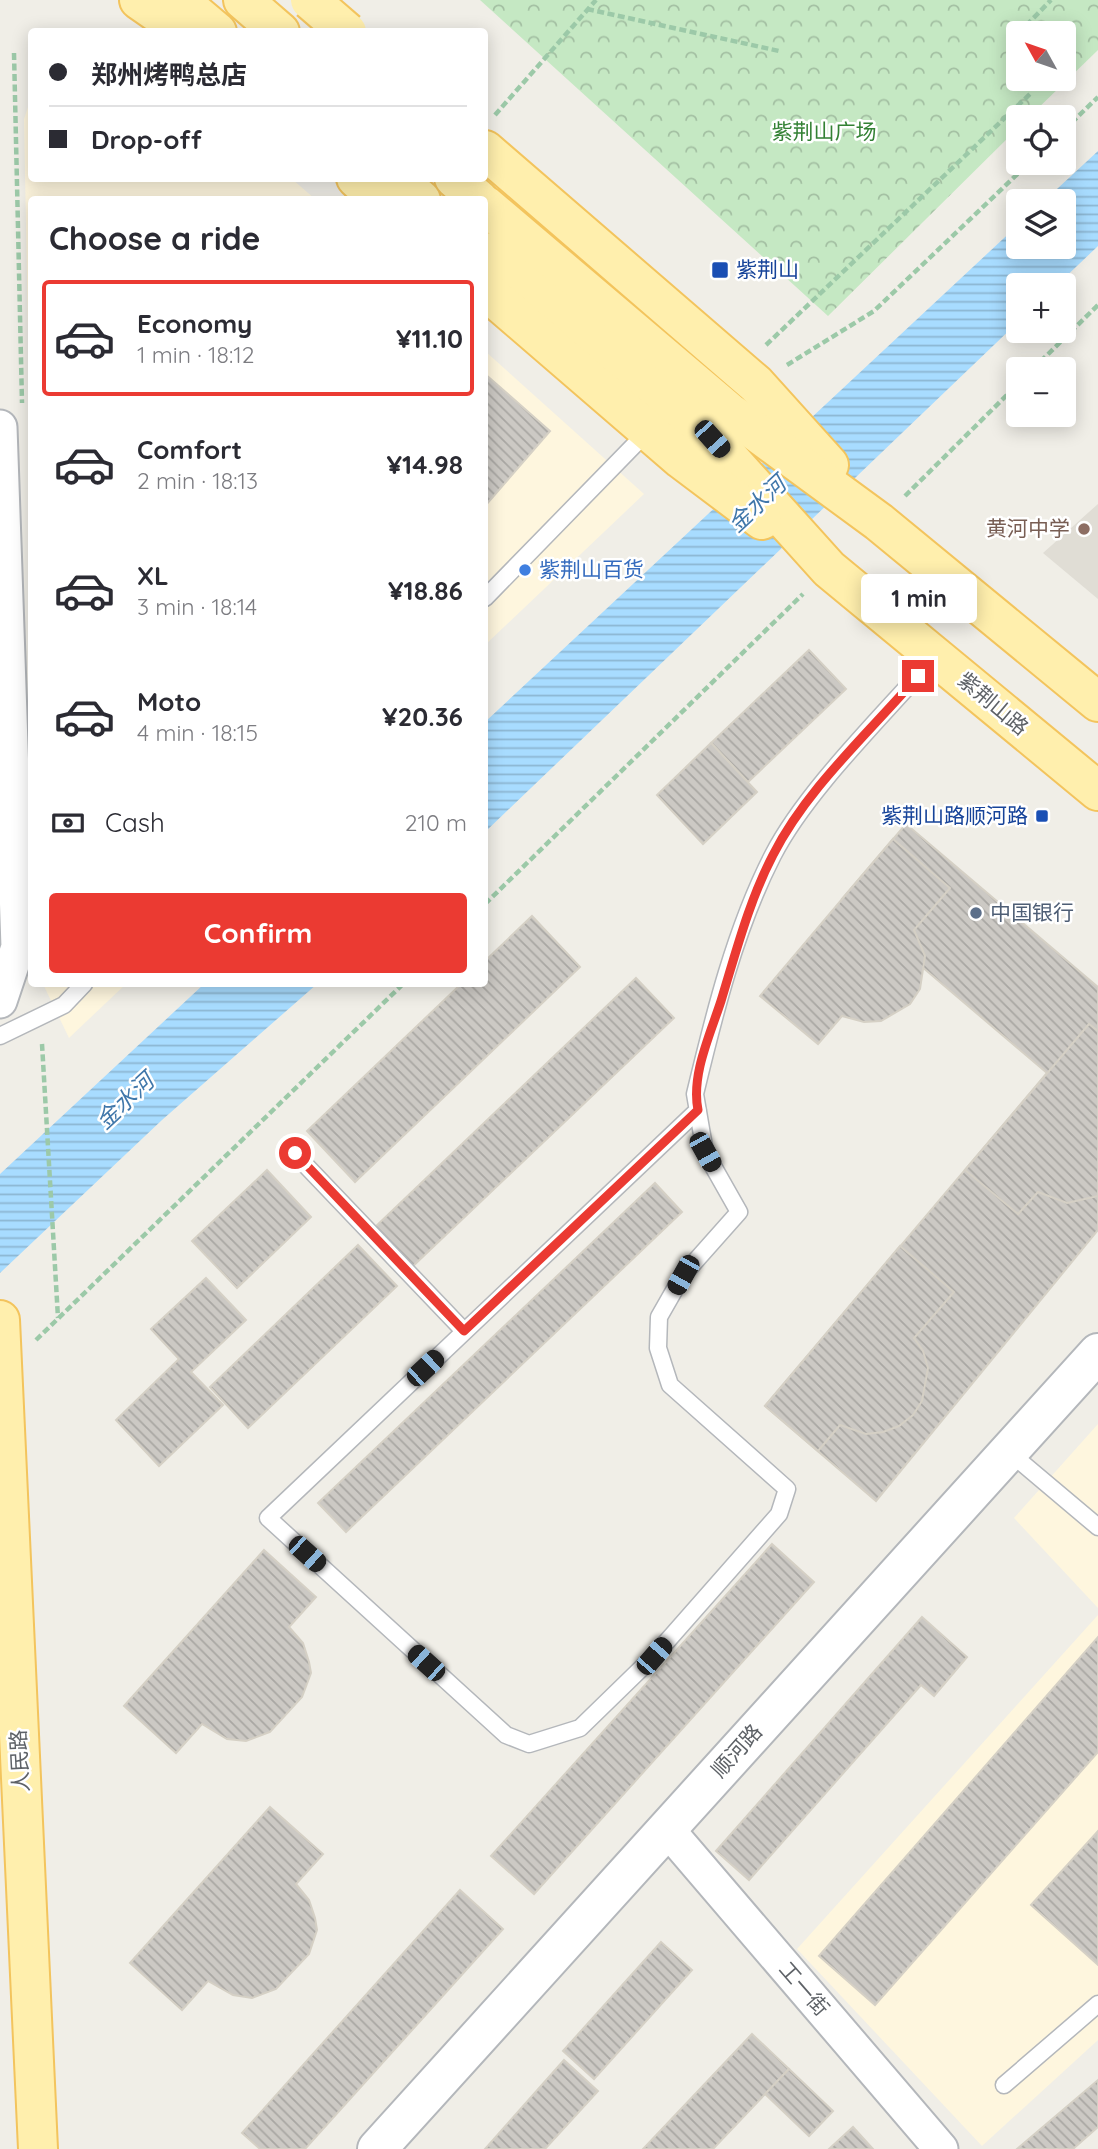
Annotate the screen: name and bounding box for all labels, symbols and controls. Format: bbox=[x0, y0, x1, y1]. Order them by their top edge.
north arrow bbox=[1006, 21, 1076, 91]
map controls bbox=[1006, 21, 1076, 427]
text: 郑州烤鸭总店 bbox=[91, 58, 247, 91]
button: locate bbox=[1006, 105, 1076, 175]
park label: 紫荆山广场 bbox=[772, 118, 877, 144]
text: Drop-off bbox=[91, 123, 202, 156]
button: layers bbox=[1006, 189, 1076, 259]
text: Choose a ride bbox=[49, 218, 261, 258]
place label: 紫荆山 bbox=[736, 256, 799, 282]
marker: 紫荆山 bbox=[710, 260, 730, 280]
button: + bbox=[1006, 273, 1076, 343]
icon: car bbox=[53, 307, 116, 370]
text: Economy bbox=[137, 307, 252, 340]
text: ¥11.10 bbox=[396, 322, 463, 355]
text: 1 min · 18:12 bbox=[137, 340, 255, 369]
button: − bbox=[1006, 357, 1076, 427]
car bbox=[691, 416, 734, 462]
icon: car bbox=[53, 433, 116, 496]
text: Comfort bbox=[137, 433, 242, 466]
text: ¥14.98 bbox=[387, 448, 463, 481]
text: 2 min · 18:13 bbox=[137, 466, 258, 495]
water label: 金水河 bbox=[722, 467, 795, 538]
place label: 黄河中学 bbox=[986, 515, 1070, 541]
marker: 黄河中学 bbox=[1076, 521, 1092, 537]
place label: 紫荆山百货 bbox=[539, 556, 644, 582]
icon: car bbox=[53, 559, 116, 622]
text: XL bbox=[137, 559, 169, 592]
marker: 紫荆山百货 bbox=[517, 562, 533, 578]
text: ¥18.86 bbox=[388, 574, 463, 607]
callout: 1 min bbox=[860, 574, 976, 624]
text: 1 min bbox=[891, 584, 947, 613]
text: 3 min · 18:14 bbox=[137, 592, 257, 621]
route end bbox=[902, 660, 934, 692]
street label: 紫荆山路 bbox=[953, 666, 1034, 740]
icon: car bbox=[53, 685, 116, 748]
text: Moto bbox=[137, 685, 201, 718]
text: ¥20.36 bbox=[382, 700, 463, 733]
text: 4 min · 18:15 bbox=[137, 718, 258, 747]
place label: 紫荆山路顺河路 bbox=[881, 802, 1028, 828]
icon: cash bbox=[49, 804, 87, 842]
text: Cash bbox=[105, 806, 165, 839]
text: 210 m bbox=[405, 808, 467, 837]
marker: 紫荆山路顺河路 bbox=[1034, 808, 1050, 824]
button: Confirm bbox=[49, 893, 467, 973]
place label: 中国银行 bbox=[990, 899, 1074, 925]
marker: 中国银行 bbox=[968, 905, 984, 921]
water label: 金水河 bbox=[90, 1064, 163, 1135]
car bbox=[686, 1129, 725, 1175]
route start bbox=[279, 1137, 311, 1169]
car bbox=[664, 1252, 703, 1298]
car bbox=[403, 1346, 448, 1390]
car bbox=[285, 1532, 330, 1576]
car bbox=[633, 1633, 676, 1679]
car bbox=[404, 1641, 449, 1685]
street label: 顺河路 bbox=[706, 1718, 767, 1782]
street label: 人民路 bbox=[4, 1729, 34, 1793]
street label: 工一街 bbox=[774, 1956, 835, 2021]

